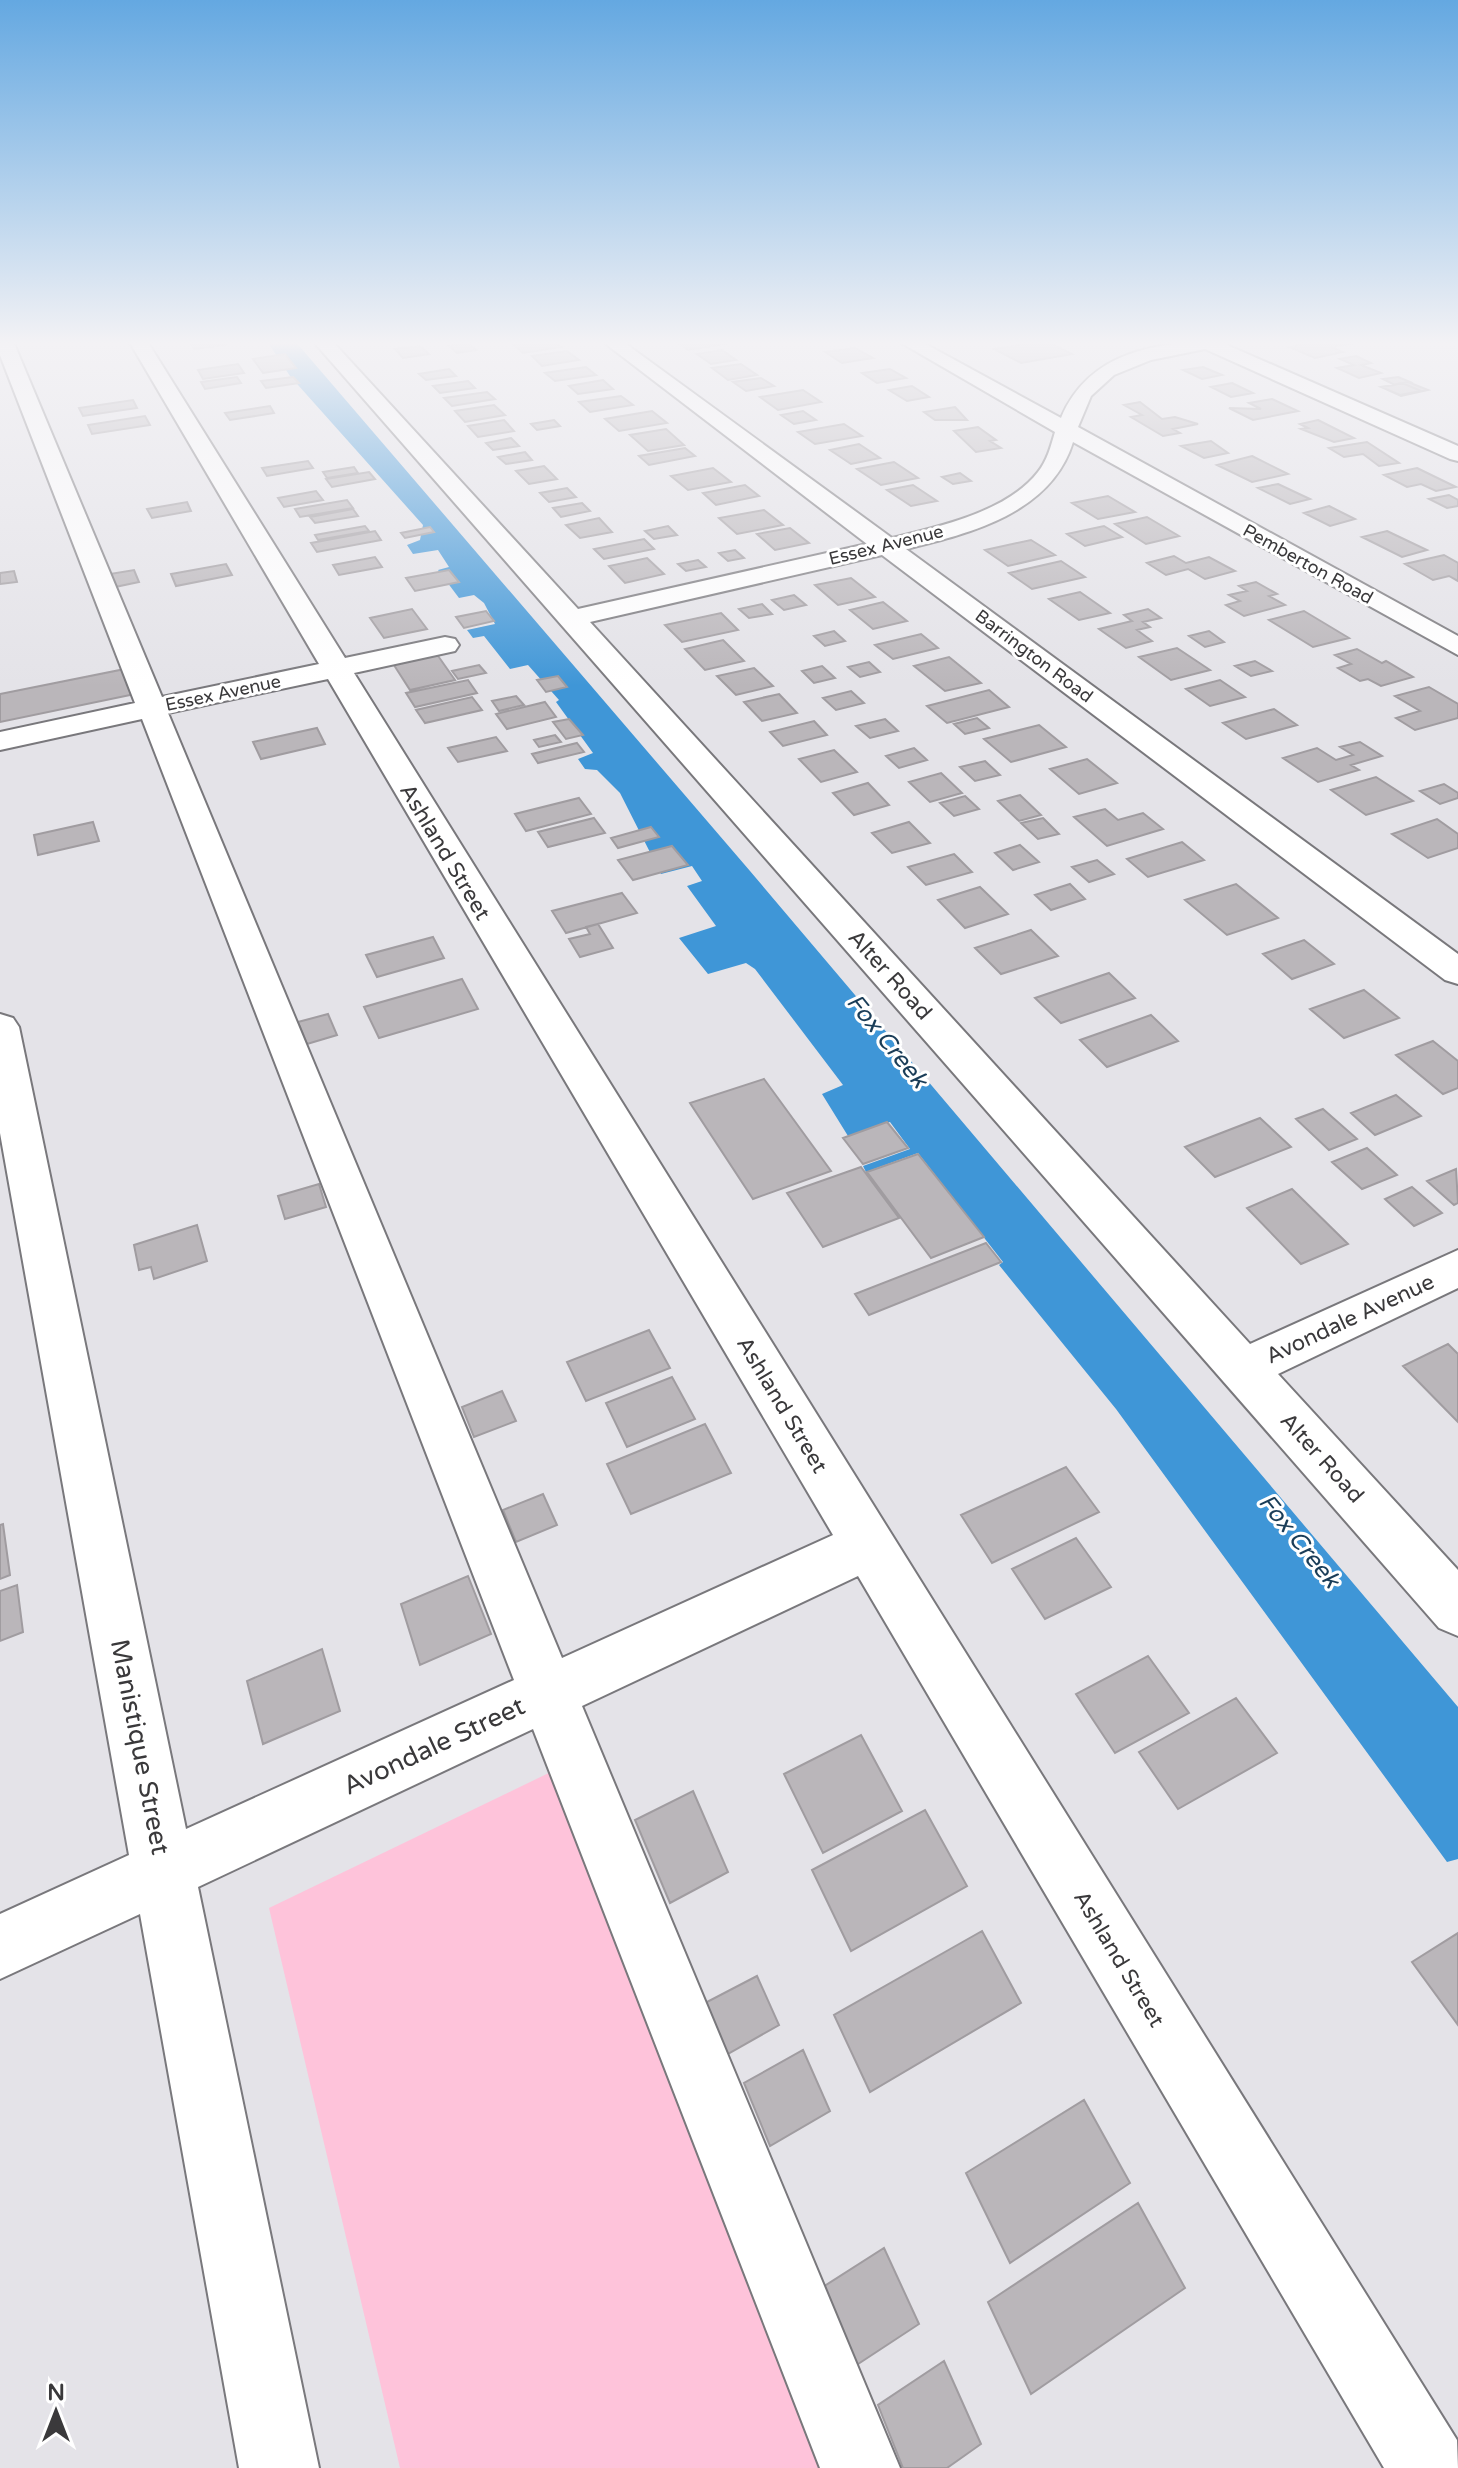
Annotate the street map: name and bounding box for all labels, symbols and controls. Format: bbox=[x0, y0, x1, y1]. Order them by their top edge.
street label: Pemberton Road bbox=[1239, 519, 1377, 609]
street label: Essex Avenue bbox=[826, 520, 946, 570]
street label: Barrington Road bbox=[971, 605, 1097, 707]
street label: Essex Avenue bbox=[163, 670, 283, 716]
street label: Ashland Street bbox=[394, 779, 496, 925]
street label: Alter Road bbox=[843, 925, 937, 1025]
water label: Fox Creek bbox=[840, 988, 935, 1095]
street label: Avondale Avenue bbox=[1262, 1269, 1438, 1369]
street label: Ashland Street bbox=[731, 1332, 833, 1478]
street label: Alter Road bbox=[1275, 1408, 1369, 1508]
water label: Fox Creek bbox=[1252, 1488, 1347, 1595]
street label: Manistique Street bbox=[104, 1637, 176, 1857]
street label: Avondale Street bbox=[338, 1690, 530, 1802]
street label: Ashland Street bbox=[1068, 1886, 1170, 2032]
north arrow bbox=[16, 2372, 96, 2452]
text: N bbox=[47, 2380, 65, 2406]

